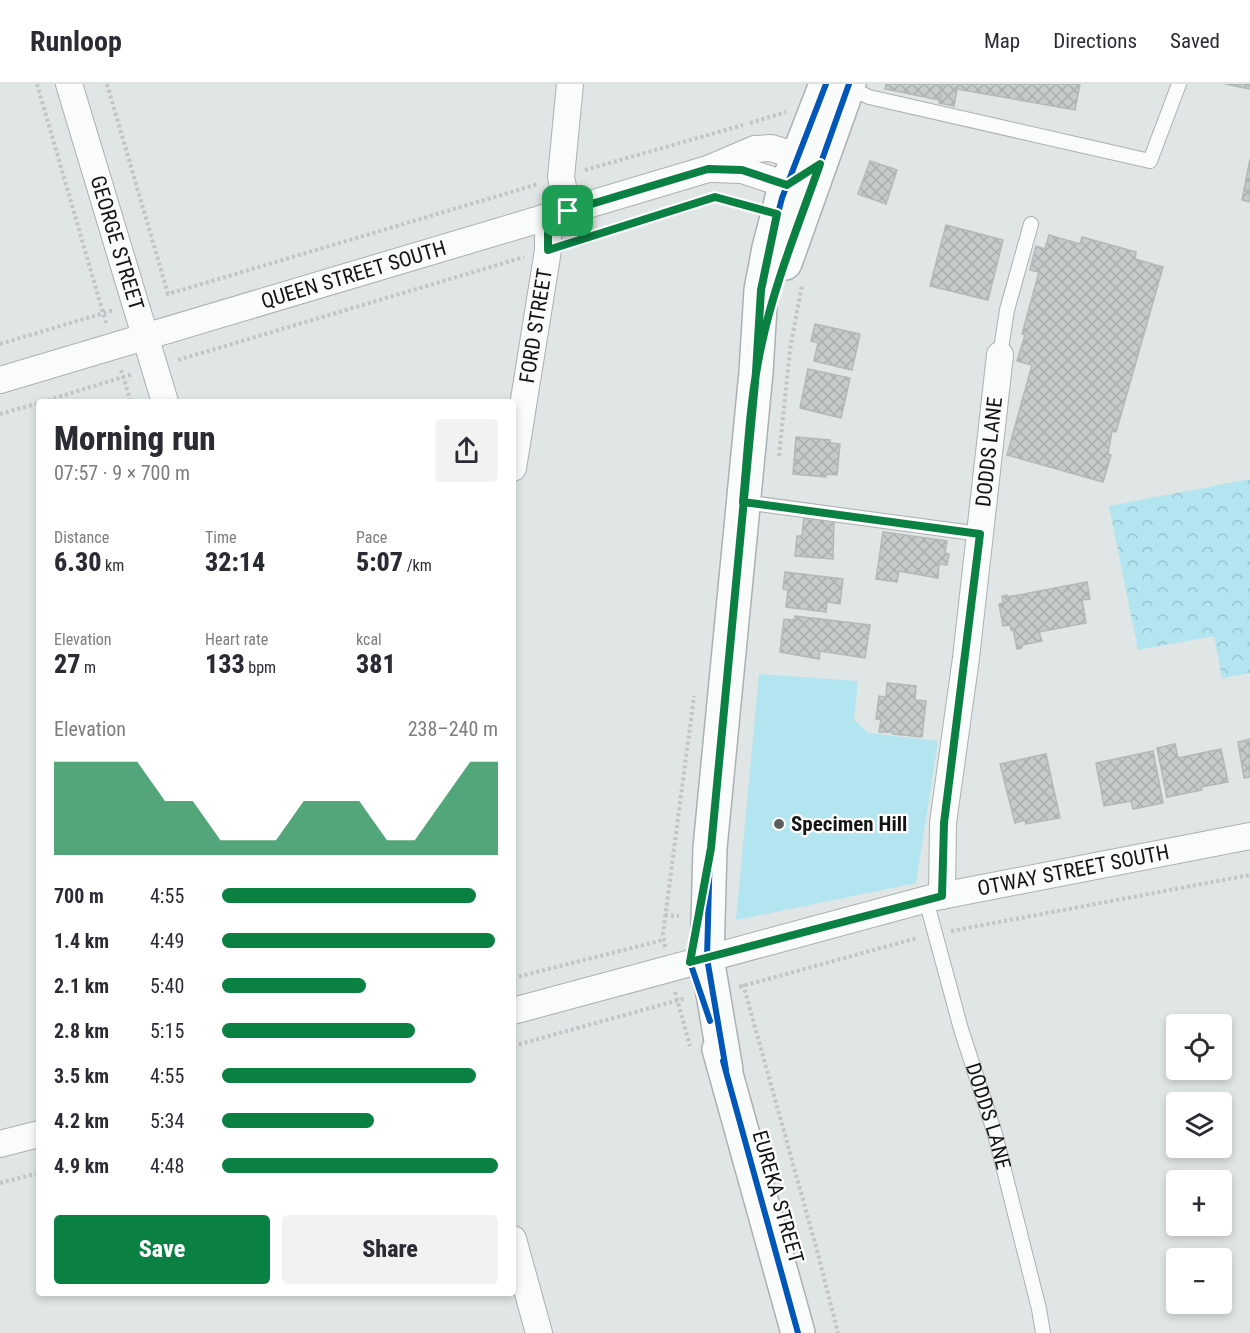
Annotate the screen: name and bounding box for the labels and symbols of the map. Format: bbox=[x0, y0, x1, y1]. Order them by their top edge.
street label: GEORGE STREET bbox=[85, 173, 149, 313]
pin bbox=[542, 185, 593, 236]
street label: QUEEN STREET SOUTH bbox=[258, 236, 449, 314]
street label: FORD STREET bbox=[515, 267, 557, 385]
street label: DODDS LANE bbox=[971, 396, 1007, 508]
place label: Specimen Hill bbox=[791, 812, 907, 836]
marker: Specimen Hill bbox=[772, 817, 786, 831]
street label: OTWAY STREET SOUTH bbox=[975, 840, 1171, 901]
street label: DODDS LANE bbox=[961, 1060, 1015, 1172]
street label: EUREKA STREET bbox=[748, 1128, 808, 1266]

